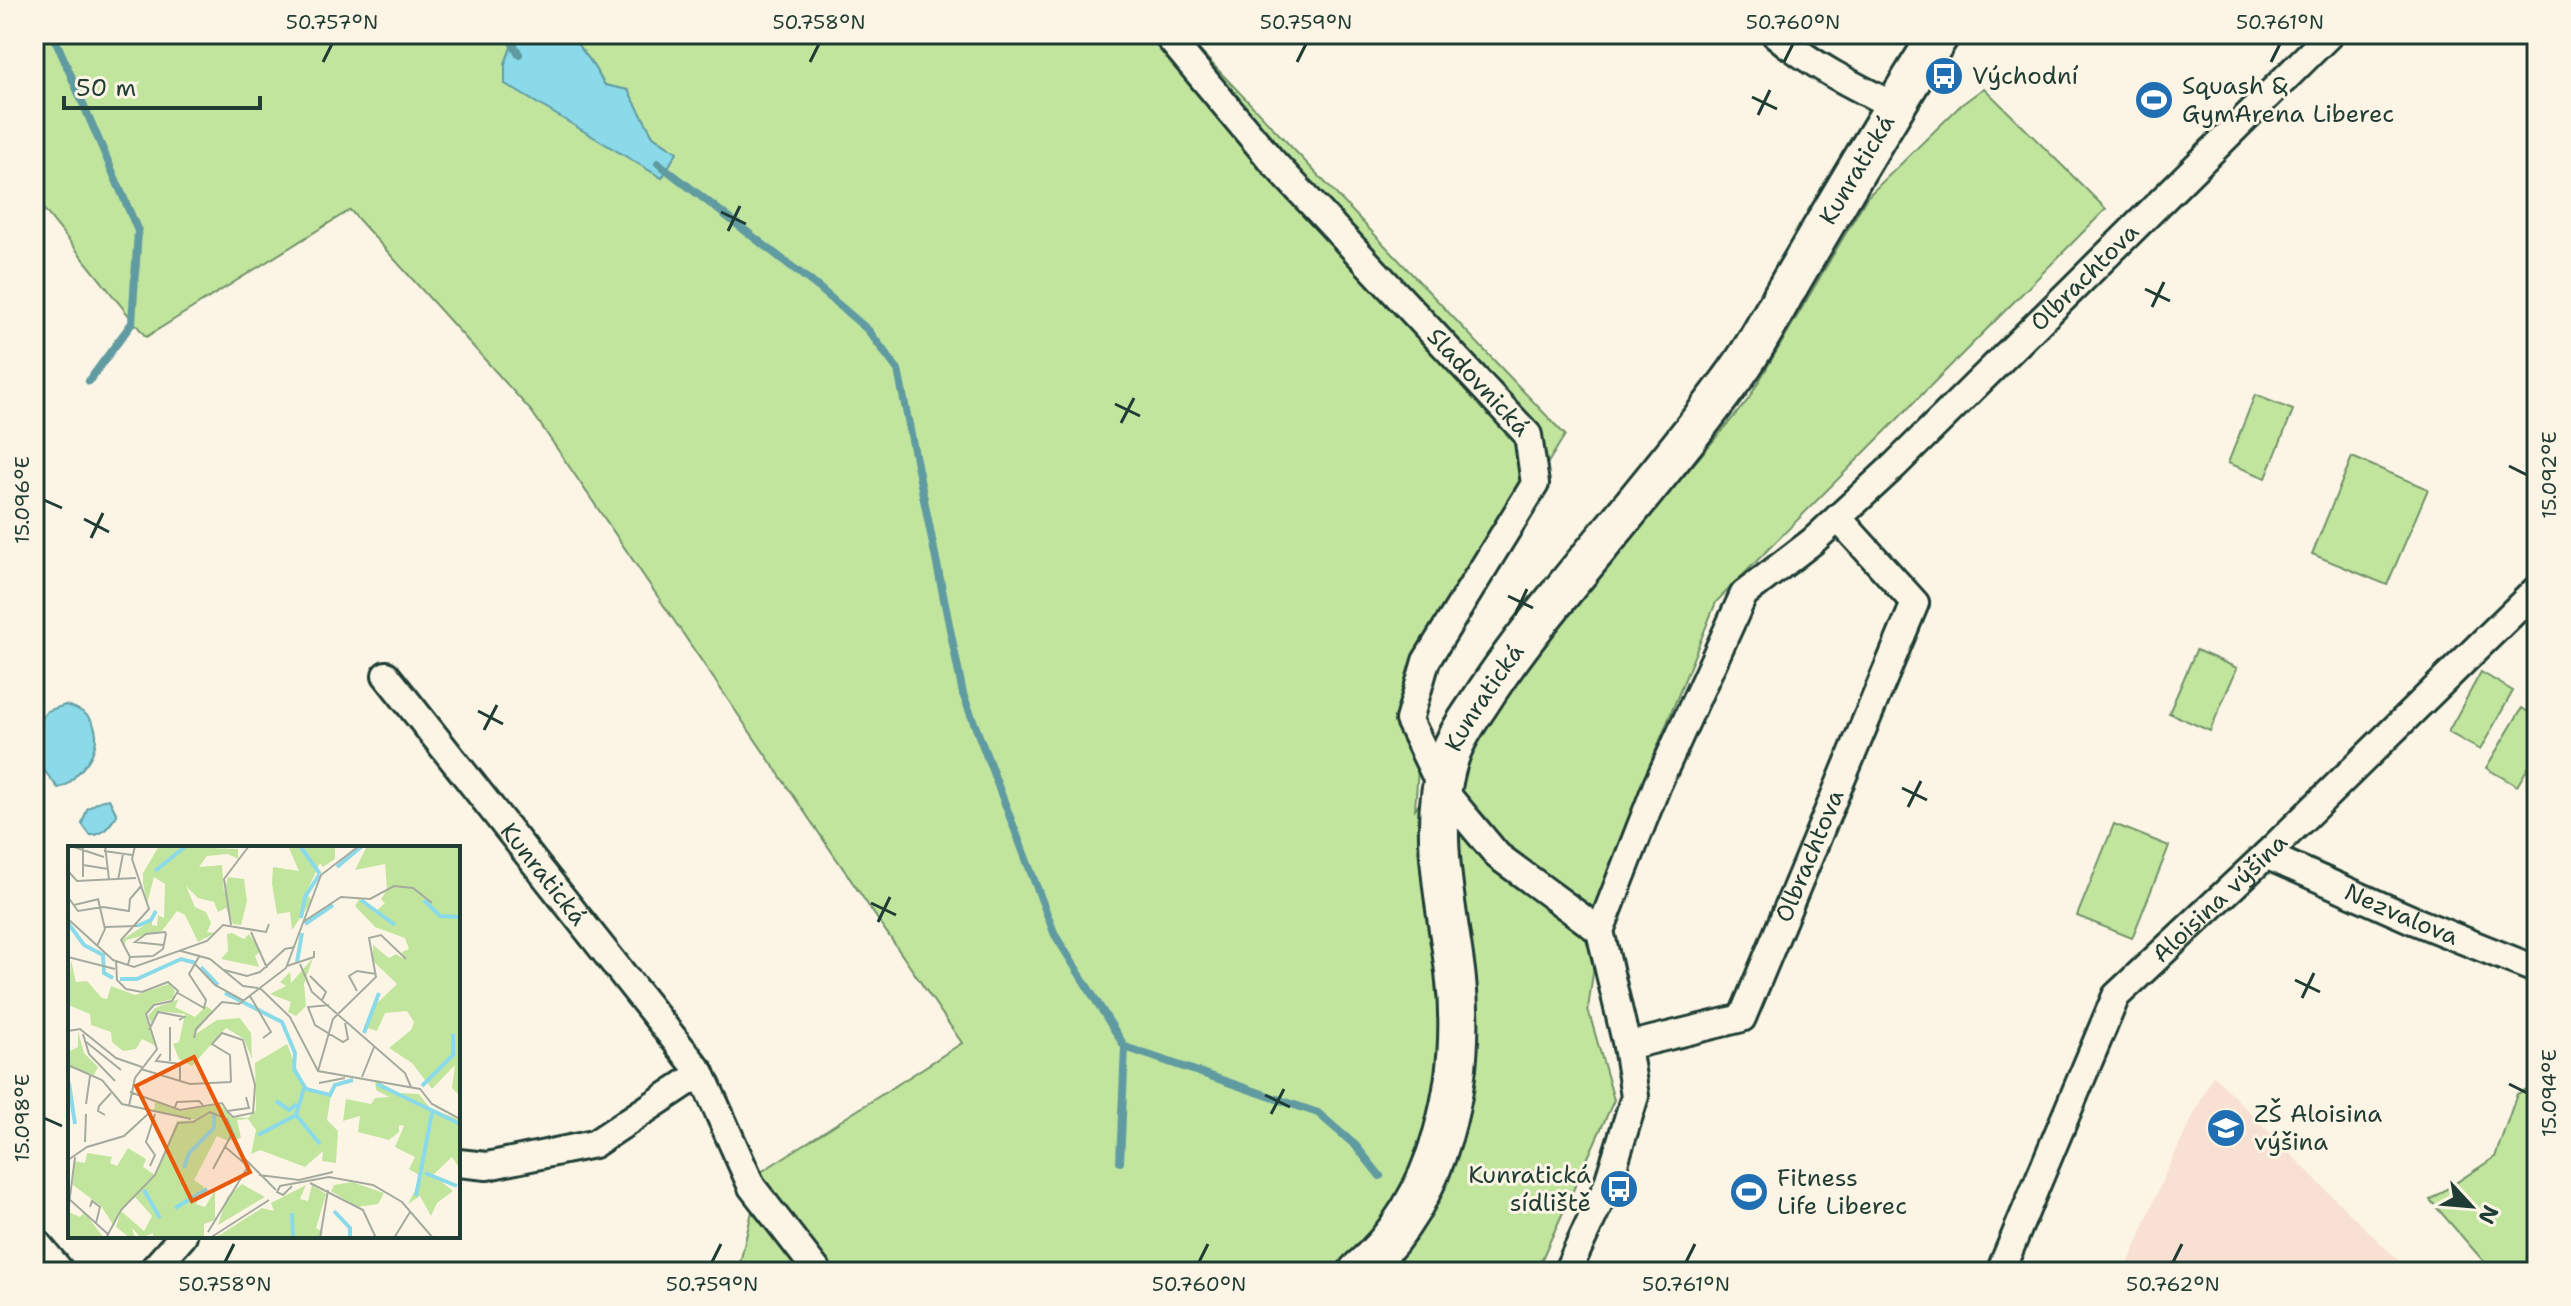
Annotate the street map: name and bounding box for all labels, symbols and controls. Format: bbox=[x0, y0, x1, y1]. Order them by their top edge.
text: 50.757°N bbox=[286, 9, 378, 35]
text: 50.758°N bbox=[773, 9, 865, 35]
text: 50.759°N bbox=[1260, 9, 1352, 35]
text: 50.760°N bbox=[1746, 9, 1840, 35]
text: 50.761°N bbox=[2236, 9, 2324, 35]
bus stop icon: Východní bbox=[1923, 55, 1965, 97]
scale bar bbox=[64, 60, 260, 110]
place label: Východní bbox=[1972, 60, 2079, 92]
place label: Squash & GymArena Liberec bbox=[2182, 70, 2394, 130]
text: 50 m bbox=[76, 72, 136, 104]
sports icon: Squash & GymArena Liberec bbox=[2133, 79, 2175, 121]
street label: Kunratická bbox=[1812, 108, 1902, 230]
street label: Olbrachtova bbox=[2023, 216, 2146, 338]
street label: Sladovnická bbox=[1420, 321, 1537, 443]
text: 15.092°E bbox=[2536, 431, 2562, 519]
text: 15.096°E bbox=[9, 456, 35, 544]
street label: Kunratická bbox=[1437, 637, 1531, 757]
street label: Olbrachtova bbox=[1768, 785, 1852, 927]
street label: Kunratická bbox=[493, 816, 594, 932]
street label: Aloisina výšina bbox=[2145, 827, 2294, 970]
inset map bbox=[68, 846, 460, 1238]
street label: Nezvalova bbox=[2340, 876, 2463, 953]
text: 15.094°E bbox=[2536, 1049, 2562, 1137]
text: 15.098°E bbox=[9, 1074, 35, 1162]
place label: ZŠ Aloisina výšina bbox=[2254, 1098, 2382, 1158]
school or university icon: ZŠ Aloisina výšina bbox=[2205, 1107, 2247, 1149]
place label: Kunratická sídliště bbox=[1468, 1159, 1591, 1219]
place label: Fitness Life Liberec bbox=[1777, 1162, 1907, 1222]
north arrow bbox=[2431, 1166, 2511, 1246]
bus stop icon: Kunratická sídliště bbox=[1598, 1168, 1640, 1210]
sports icon: Fitness Life Liberec bbox=[1728, 1171, 1770, 1213]
text: N bbox=[2472, 1200, 2505, 1229]
text: 50.758°N bbox=[179, 1271, 271, 1297]
text: 50.759°N bbox=[666, 1271, 758, 1297]
text: 50.760°N bbox=[1152, 1271, 1246, 1297]
text: 50.761°N bbox=[1642, 1271, 1730, 1297]
text: 50.762°N bbox=[2126, 1271, 2220, 1297]

